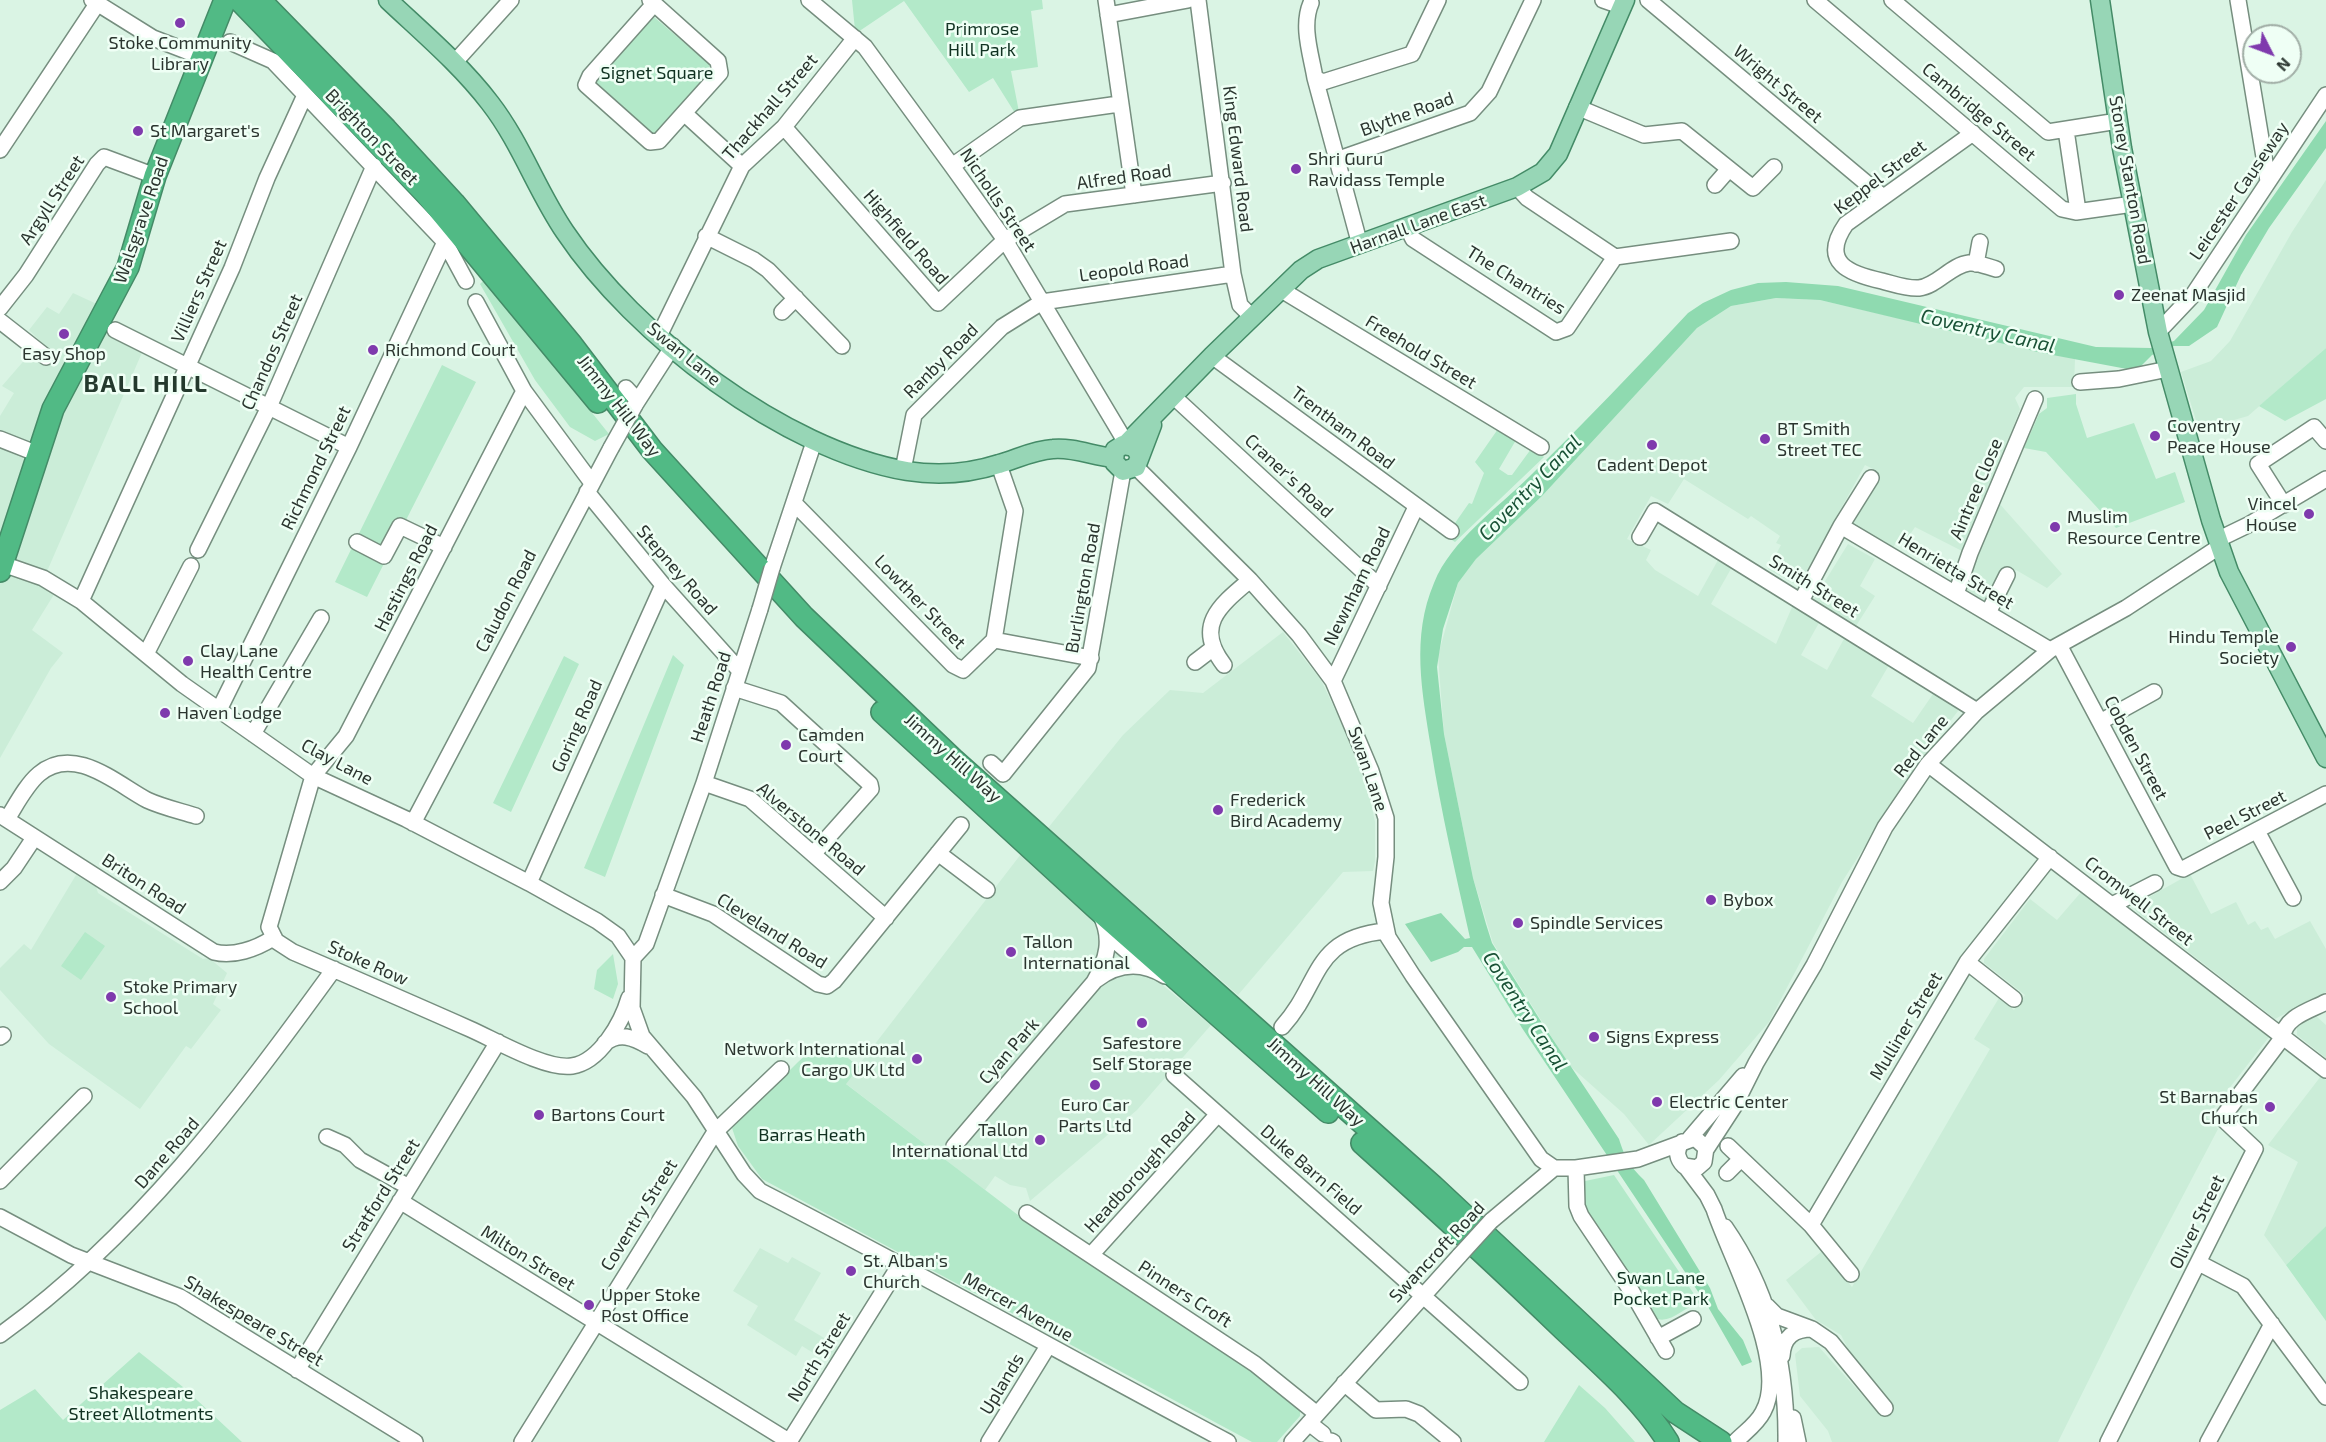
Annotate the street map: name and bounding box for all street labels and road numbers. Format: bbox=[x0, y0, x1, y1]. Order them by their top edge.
street label: Wright Street bbox=[1729, 40, 1827, 128]
street label: Thackhall Street bbox=[718, 49, 822, 165]
street label: Cambridge Street bbox=[1918, 58, 2040, 166]
street label: King Edward Road bbox=[1218, 84, 1258, 234]
street label: Brighton Street bbox=[321, 85, 423, 189]
street label: Blythe Road bbox=[1357, 87, 1457, 141]
street label: Stoney Stanton Road bbox=[2105, 94, 2155, 266]
street label: Leicester Causeway bbox=[2185, 118, 2293, 264]
street label: Keppel Street bbox=[1830, 135, 1930, 219]
street label: Nicholls Street bbox=[955, 144, 1041, 256]
street label: Argyll Street bbox=[15, 151, 89, 249]
street label: Walsgrave Road bbox=[109, 154, 173, 286]
street label: Alfred Road bbox=[1075, 160, 1173, 194]
street label: Highfield Road bbox=[859, 185, 953, 289]
street label: Harnall Lane East bbox=[1347, 189, 1489, 259]
street label: Villiers Street bbox=[167, 236, 231, 346]
street label: The Chantries bbox=[1462, 241, 1570, 319]
street label: Leopold Road bbox=[1078, 250, 1190, 286]
street label: Chandos Street bbox=[237, 291, 307, 413]
street label: Freehold Street bbox=[1361, 310, 1481, 394]
street label: Swan Lane bbox=[643, 318, 725, 390]
street label: Ranby Road bbox=[899, 319, 983, 403]
street label: Jimmy Hill Way bbox=[573, 351, 665, 461]
street label: Trentham Road bbox=[1287, 382, 1399, 474]
street label: Richmond Street bbox=[277, 402, 355, 534]
street label: Craner's Road bbox=[1240, 430, 1338, 522]
street label: Aintree Close bbox=[1945, 435, 2007, 543]
street label: Hastings Road bbox=[370, 521, 442, 635]
street label: Stepney Road bbox=[632, 521, 722, 619]
street label: Burlington Road bbox=[1061, 521, 1105, 655]
street label: Newnham Road bbox=[1319, 523, 1395, 649]
street label: Henrietta Street bbox=[1894, 528, 2018, 614]
street label: Caludon Road bbox=[471, 546, 541, 656]
street label: Lowther Street bbox=[870, 550, 970, 654]
street label: Smith Street bbox=[1765, 550, 1863, 622]
street label: Heath Road bbox=[686, 649, 736, 745]
street label: Goring Road bbox=[547, 676, 607, 776]
street label: Cobden Street bbox=[2099, 692, 2173, 804]
street label: Jimmy Hill Way bbox=[900, 709, 1006, 807]
street label: Red Lane bbox=[1889, 710, 1953, 782]
street label: Swan Lane bbox=[1343, 724, 1393, 814]
street label: Clay Lane bbox=[297, 734, 377, 790]
street label: Alverstone Road bbox=[753, 778, 869, 880]
street label: Peel Street bbox=[2200, 785, 2290, 845]
street label: Briton Road bbox=[98, 849, 190, 919]
street label: Cromwell Street bbox=[2080, 852, 2198, 950]
street label: Cleveland Road bbox=[713, 889, 831, 973]
street label: Stoke Row bbox=[324, 936, 412, 990]
street label: Mulliner Street bbox=[1865, 968, 1947, 1084]
street label: Cyan Park bbox=[974, 1013, 1044, 1089]
street label: Jimmy Hill Way bbox=[1263, 1033, 1369, 1131]
street label: Headborough Road bbox=[1080, 1107, 1200, 1237]
street label: Dane Road bbox=[130, 1113, 204, 1193]
street label: Duke Barn Field bbox=[1256, 1120, 1366, 1220]
street label: Stratford Street bbox=[338, 1135, 424, 1255]
street label: Coventry Street bbox=[596, 1155, 682, 1275]
street label: Oliver Street bbox=[2165, 1171, 2229, 1273]
street label: Swancroft Road bbox=[1385, 1197, 1489, 1307]
street label: Milton Street bbox=[477, 1220, 579, 1296]
street label: Pinners Croft bbox=[1134, 1256, 1236, 1332]
street label: Mercer Avenue bbox=[959, 1268, 1077, 1346]
street label: Shakespeare Street bbox=[180, 1271, 328, 1371]
street label: North Street bbox=[783, 1308, 855, 1406]
street label: Uplands bbox=[975, 1349, 1029, 1419]

